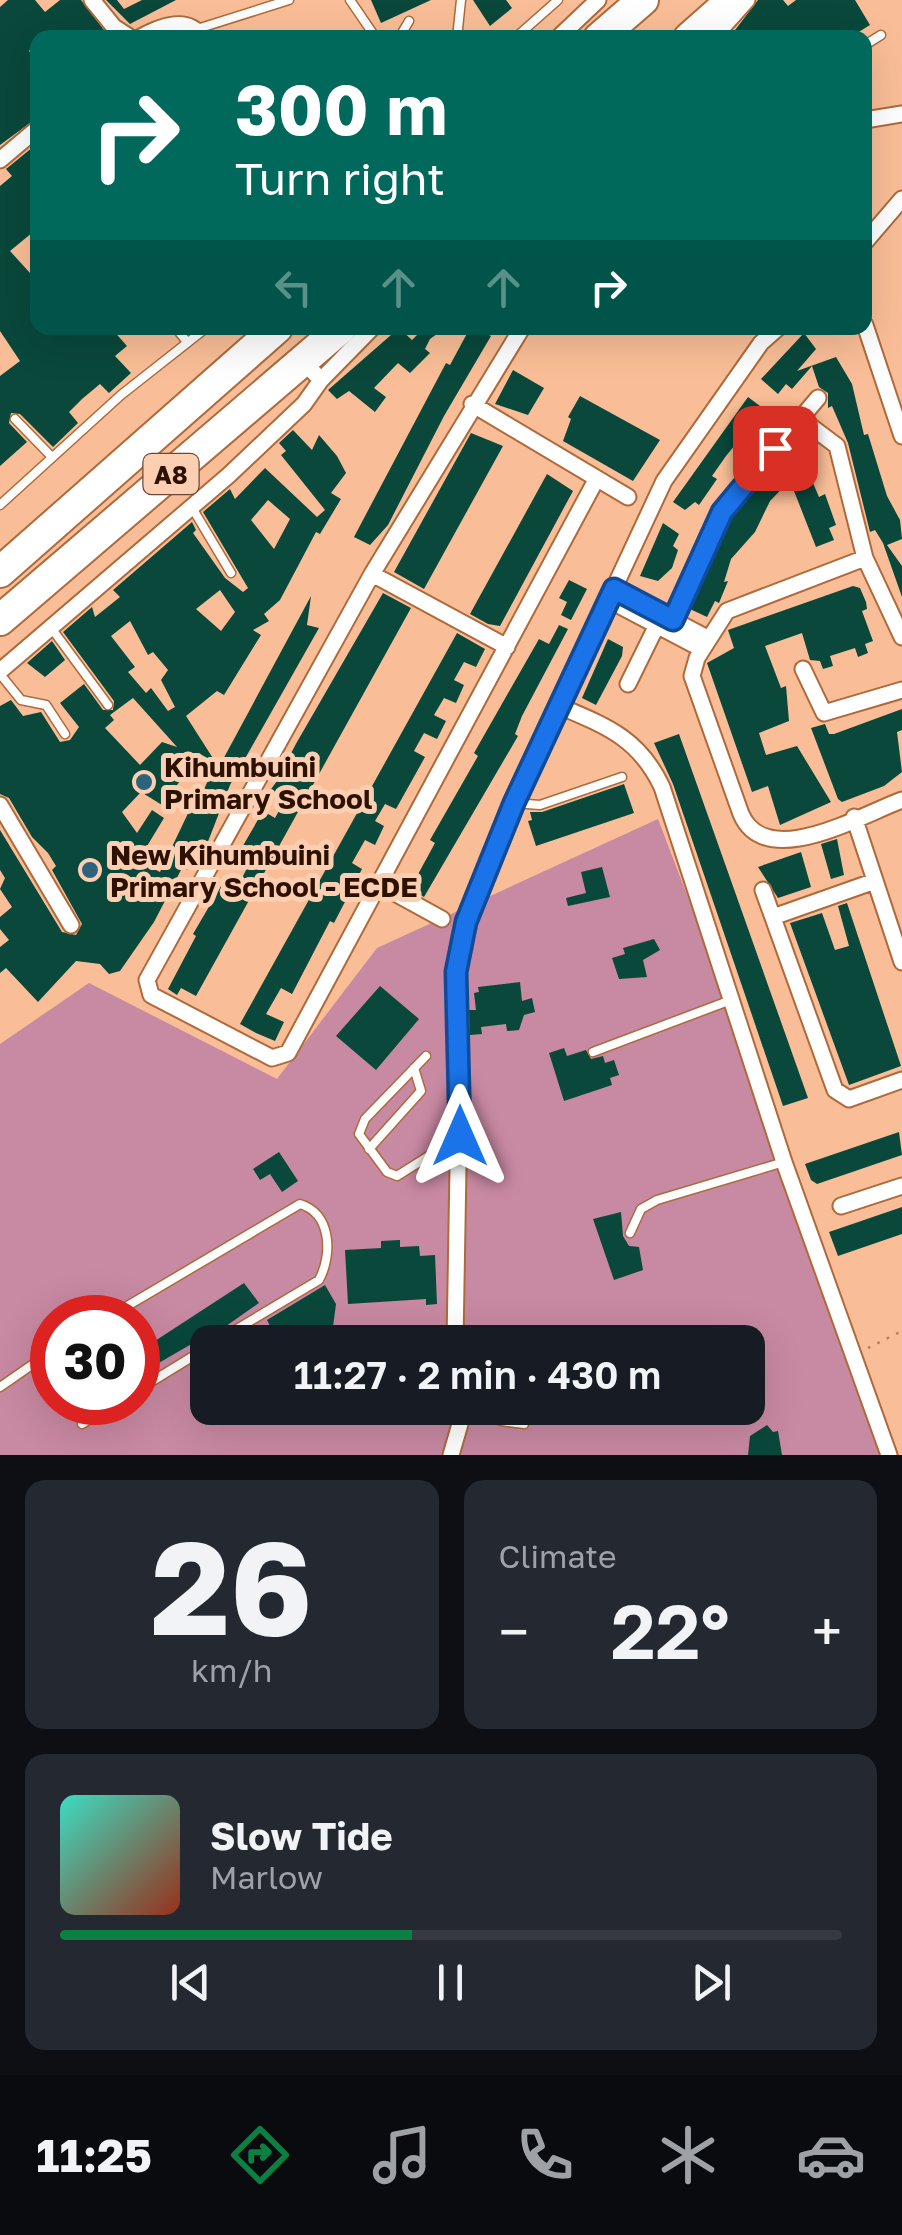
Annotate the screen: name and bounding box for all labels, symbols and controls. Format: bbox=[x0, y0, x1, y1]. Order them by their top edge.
text: 300 m bbox=[235, 66, 447, 150]
icon: right bbox=[70, 70, 200, 200]
text: Turn right bbox=[235, 151, 445, 205]
icon: left bbox=[266, 260, 321, 315]
icon: ahead bbox=[371, 260, 426, 315]
icon: ahead bbox=[476, 260, 531, 315]
icon: right bbox=[581, 260, 636, 315]
pin bbox=[733, 406, 818, 491]
icon: arrive bbox=[748, 421, 803, 476]
road number: A8 bbox=[144, 454, 198, 494]
place label: Kihumbuini Primary School bbox=[164, 750, 372, 815]
marker: Kihumbuini Primary School bbox=[133, 771, 155, 793]
place label: New Kihumbuini Primary School - ECDE bbox=[110, 838, 418, 903]
marker: New Kihumbuini Primary School - ECDE bbox=[79, 859, 101, 881]
position arrow bbox=[408, 1084, 512, 1188]
speed limit sign: 30 bbox=[30, 1295, 160, 1425]
text: 11:27 · 2 min · 430 m bbox=[294, 1352, 661, 1397]
text: 26 bbox=[151, 1508, 313, 1664]
text: Climate bbox=[499, 1537, 617, 1575]
text: 22° bbox=[611, 1585, 730, 1676]
text: − bbox=[499, 1598, 529, 1664]
text: + bbox=[812, 1598, 842, 1664]
text: km/h bbox=[191, 1651, 272, 1689]
text: Slow Tide bbox=[210, 1813, 393, 1858]
text: Marlow bbox=[210, 1858, 323, 1896]
icon: previous bbox=[163, 1955, 218, 2010]
icon: pause bbox=[423, 1955, 478, 2010]
icon: next bbox=[684, 1955, 739, 2010]
icon: directions bbox=[225, 2120, 295, 2190]
icon: music bbox=[367, 2120, 437, 2190]
icon: phone bbox=[510, 2120, 580, 2190]
icon: climate bbox=[653, 2120, 723, 2190]
icon: car bbox=[796, 2120, 866, 2190]
text: 11:25 bbox=[36, 2128, 152, 2182]

